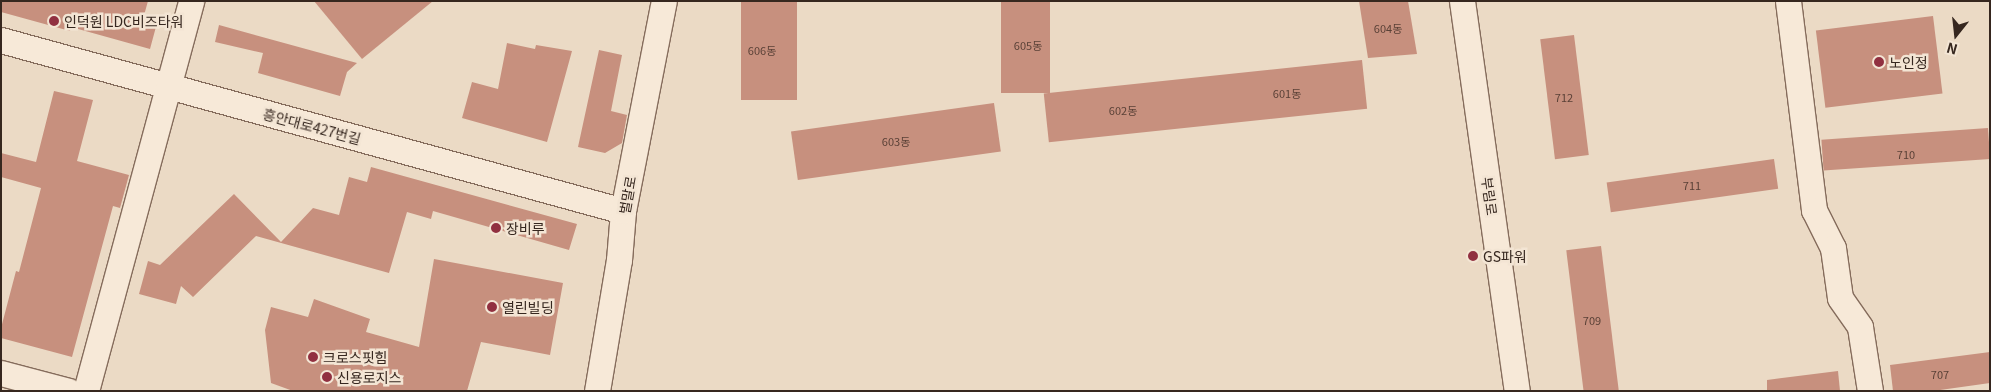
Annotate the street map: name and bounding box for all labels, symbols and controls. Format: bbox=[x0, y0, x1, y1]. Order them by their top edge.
north arrow bbox=[1931, 10, 1981, 60]
place label: 인덕원 LDC비즈타워 bbox=[64, 13, 183, 29]
marker: 인덕원 LDC비즈타워 bbox=[48, 15, 60, 27]
house number: 604동 bbox=[1374, 21, 1402, 35]
house number: 605동 bbox=[1014, 38, 1042, 52]
text: N bbox=[1944, 38, 1960, 60]
house number: 606동 bbox=[748, 43, 776, 57]
place label: 노인정 bbox=[1889, 54, 1928, 70]
marker: 노인정 bbox=[1873, 56, 1885, 68]
house number: 601동 bbox=[1273, 86, 1301, 100]
house number: 712 bbox=[1555, 90, 1573, 104]
house number: 602동 bbox=[1109, 103, 1137, 117]
street label: 흥안대로427번길 bbox=[261, 105, 363, 147]
house number: 603동 bbox=[882, 134, 910, 148]
house number: 710 bbox=[1897, 147, 1915, 161]
street label: 벌말로 bbox=[615, 175, 639, 215]
street label: 부림로 bbox=[1479, 176, 1501, 216]
house number: 711 bbox=[1683, 178, 1701, 192]
place label: 장비루 bbox=[506, 220, 545, 236]
marker: 장비루 bbox=[490, 222, 502, 234]
place label: GS파워 bbox=[1483, 248, 1527, 264]
marker: GS파워 bbox=[1467, 250, 1479, 262]
place label: 열린빌딩 bbox=[502, 299, 554, 315]
marker: 열린빌딩 bbox=[486, 301, 498, 313]
house number: 709 bbox=[1583, 313, 1601, 327]
place label: 크로스핏힘 bbox=[323, 349, 387, 365]
marker: 크로스핏힘 bbox=[307, 351, 319, 363]
house number: 707 bbox=[1931, 367, 1949, 381]
place label: 신용로지스 bbox=[337, 369, 401, 385]
marker: 신용로지스 bbox=[321, 371, 333, 383]

